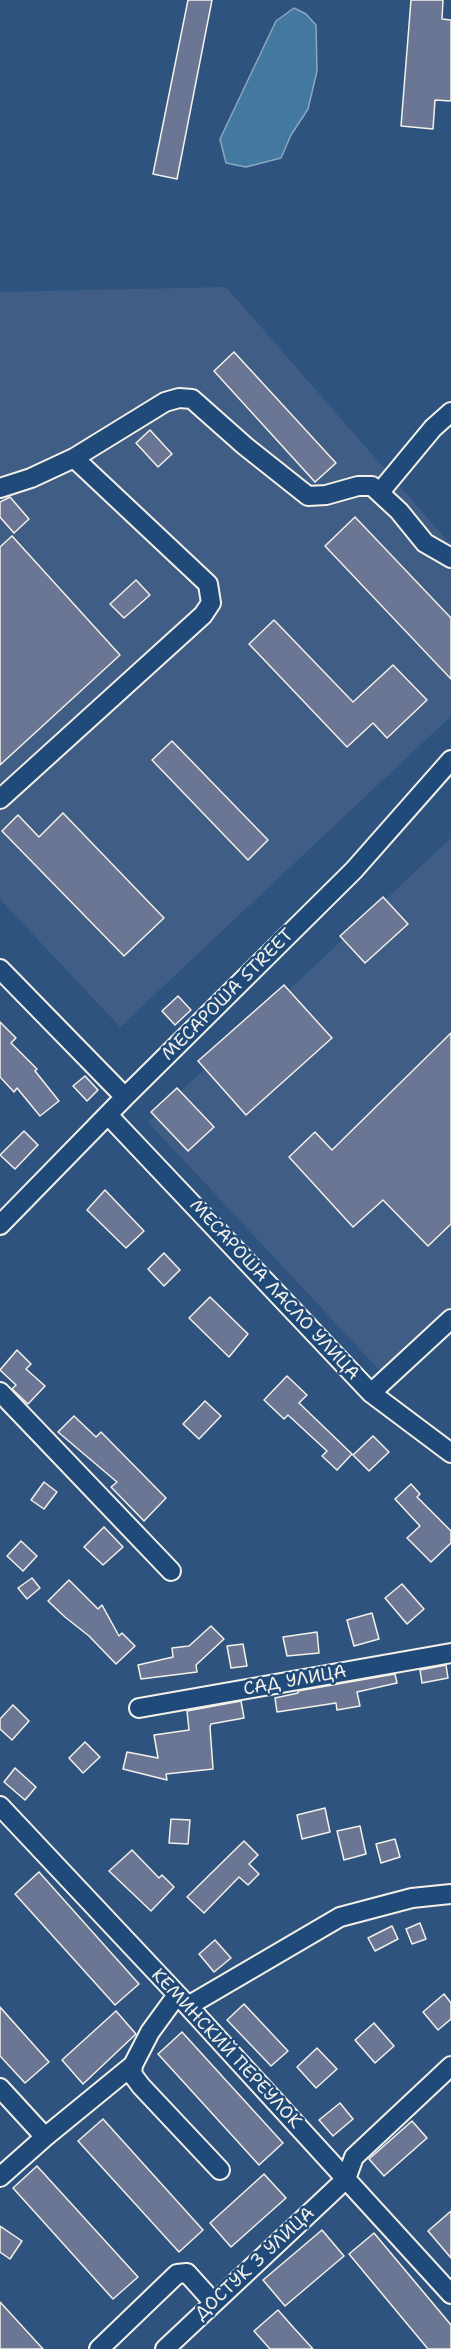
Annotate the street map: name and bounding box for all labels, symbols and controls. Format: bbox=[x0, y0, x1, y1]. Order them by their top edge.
street label: МЕСАРОША STREET bbox=[158, 925, 298, 1065]
street label: МЕСАРОША ЛАСЛО УЛИЦА bbox=[185, 1195, 363, 1385]
street label: САД УЛИЦА bbox=[242, 1661, 348, 1701]
street label: КЕМИНСКИЙ ПЕРЕУЛОК bbox=[146, 1965, 306, 2133]
street label: ДОСТУК 3 УЛИЦА bbox=[191, 2203, 319, 2325]

